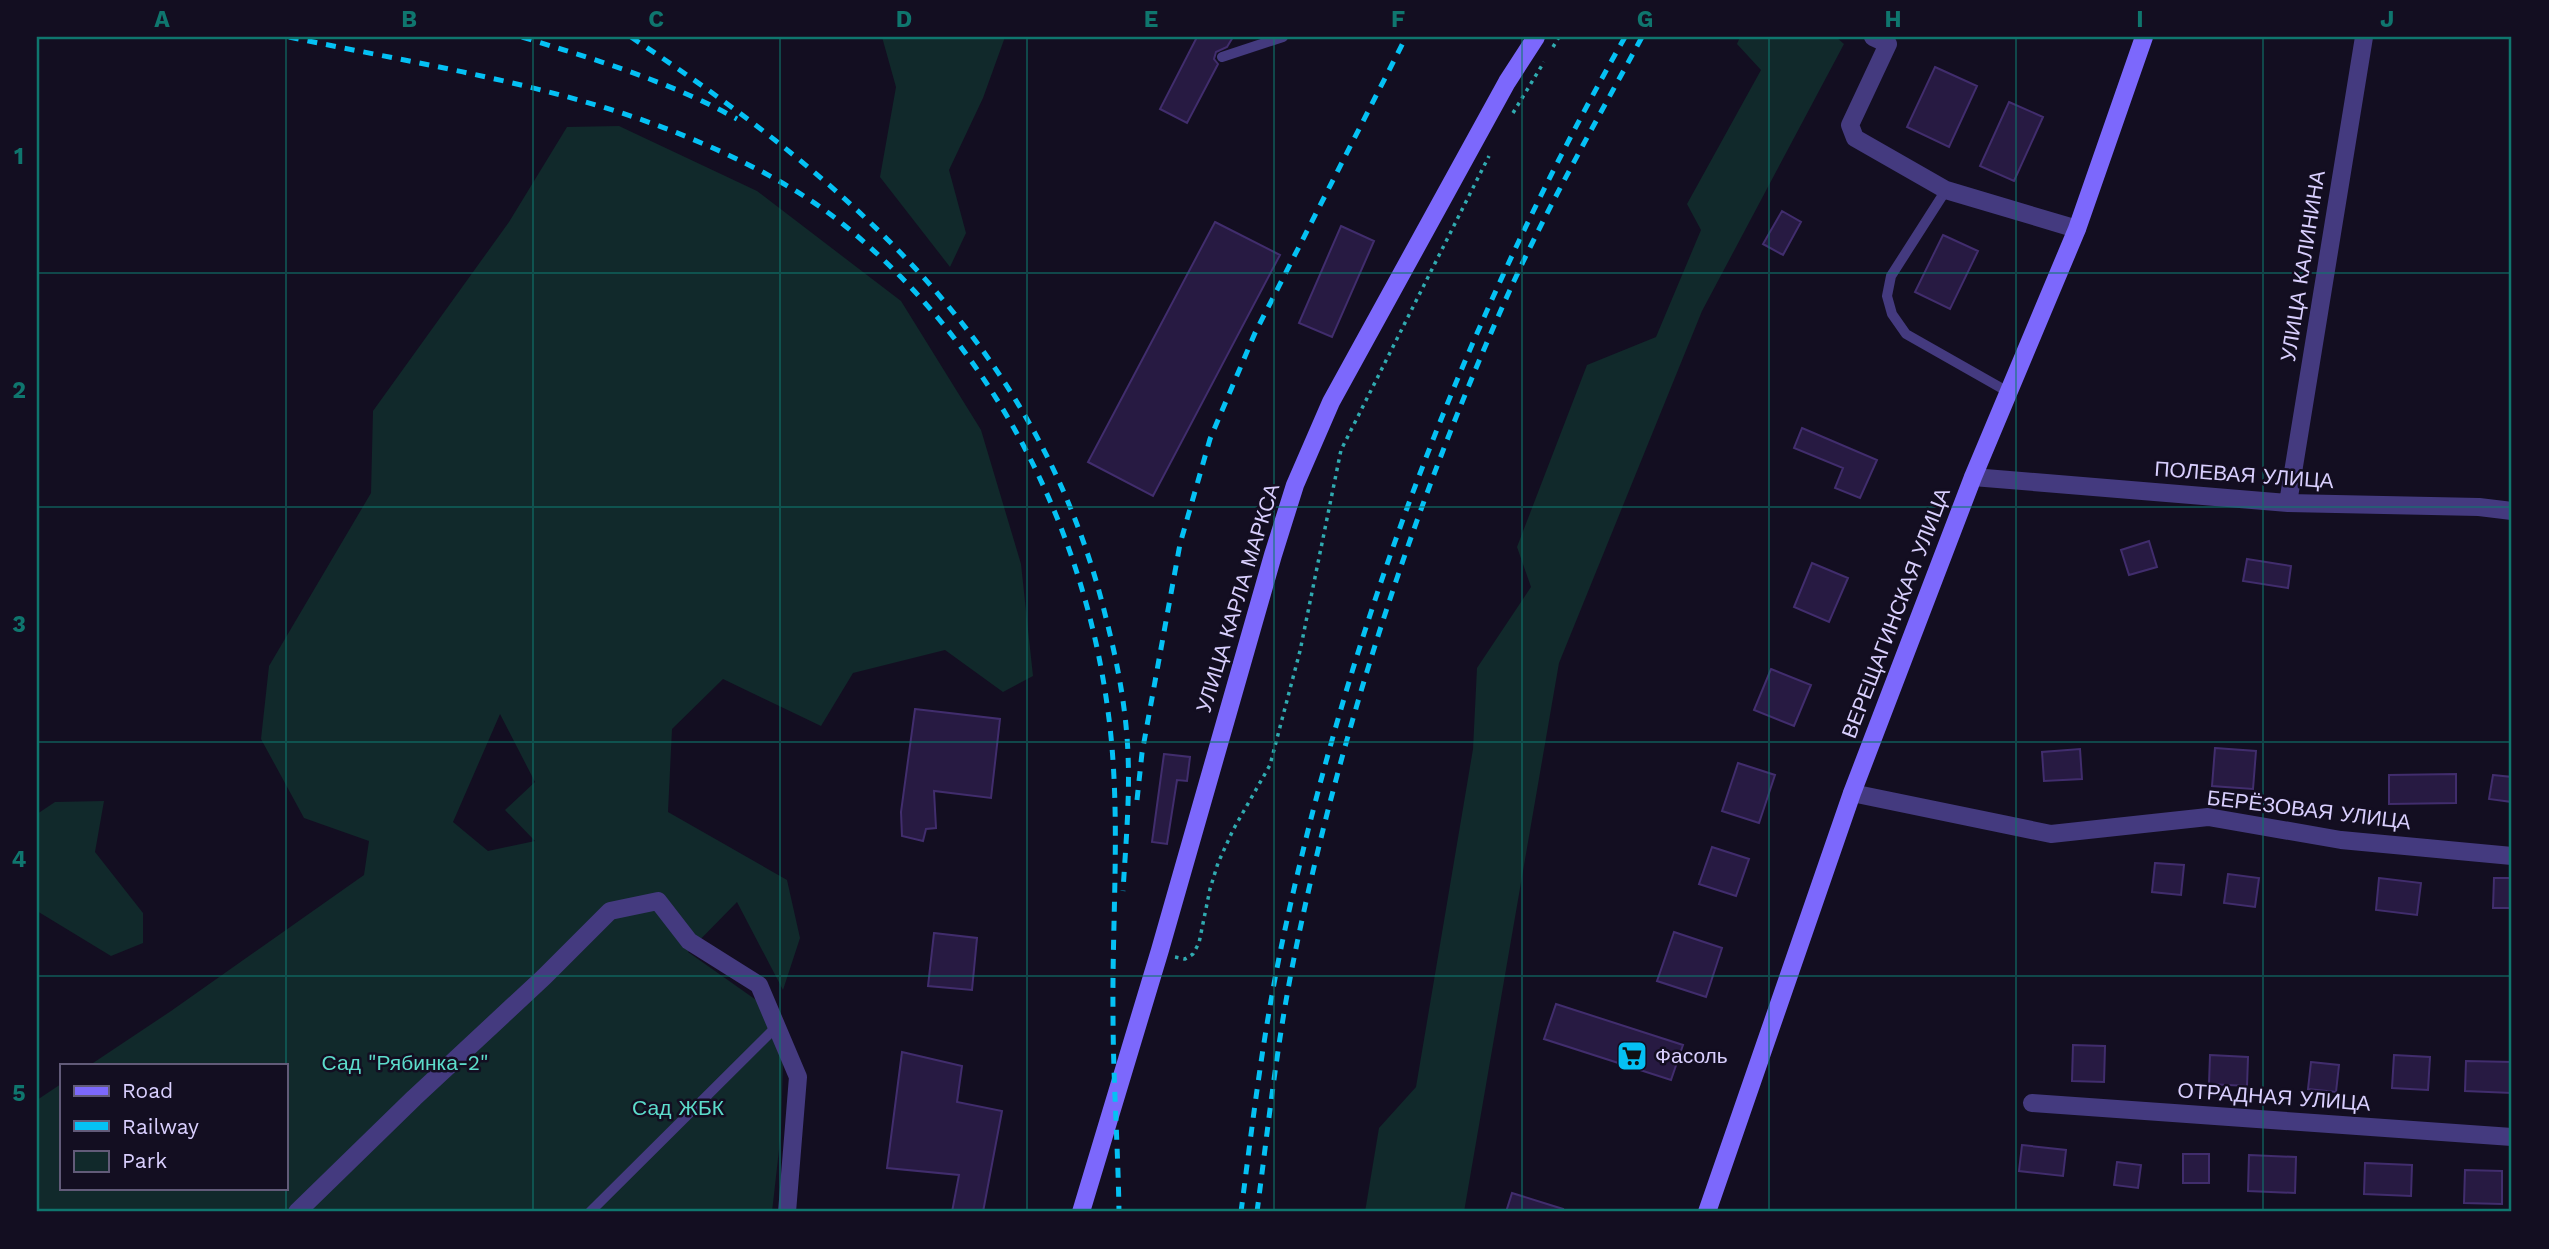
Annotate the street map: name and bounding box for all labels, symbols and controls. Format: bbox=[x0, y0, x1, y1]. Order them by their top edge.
text: A bbox=[154, 6, 170, 33]
text: B bbox=[401, 6, 417, 33]
text: C bbox=[648, 6, 664, 33]
text: D bbox=[896, 6, 912, 33]
text: E bbox=[1144, 6, 1158, 33]
text: F bbox=[1391, 6, 1405, 33]
text: G bbox=[1637, 6, 1653, 33]
text: H bbox=[1884, 6, 1902, 33]
text: I bbox=[2136, 6, 2144, 33]
text: J bbox=[2380, 6, 2394, 33]
text: 1 bbox=[14, 143, 24, 170]
street label: УЛИЦА КАЛИНИНА bbox=[2275, 169, 2330, 363]
text: 2 bbox=[12, 377, 26, 404]
street label: ПОЛЕВАЯ УЛИЦА bbox=[2154, 456, 2335, 493]
street label: УЛИЦА КАРЛА МАРКСА bbox=[1191, 480, 1284, 716]
street label: ВЕРЕЩАГИНСКАЯ УЛИЦА bbox=[1836, 484, 1955, 742]
text: 3 bbox=[12, 611, 26, 638]
street label: БЕРЁЗОВАЯ УЛИЦА bbox=[2206, 785, 2412, 834]
text: 4 bbox=[12, 846, 27, 873]
supermarket icon: Фасоль bbox=[1615, 1039, 1649, 1073]
place label: Фасоль bbox=[1655, 1043, 1728, 1068]
park label: Сад "Рябинка-2" bbox=[322, 1050, 488, 1075]
legend bbox=[60, 1064, 287, 1190]
street label: ОТРАДНАЯ УЛИЦА bbox=[2177, 1077, 2371, 1116]
text: Road bbox=[122, 1078, 173, 1103]
text: 5 bbox=[12, 1080, 26, 1107]
park label: Сад ЖБК bbox=[632, 1095, 725, 1120]
text: Railway bbox=[122, 1114, 199, 1139]
text: Park bbox=[122, 1148, 167, 1173]

